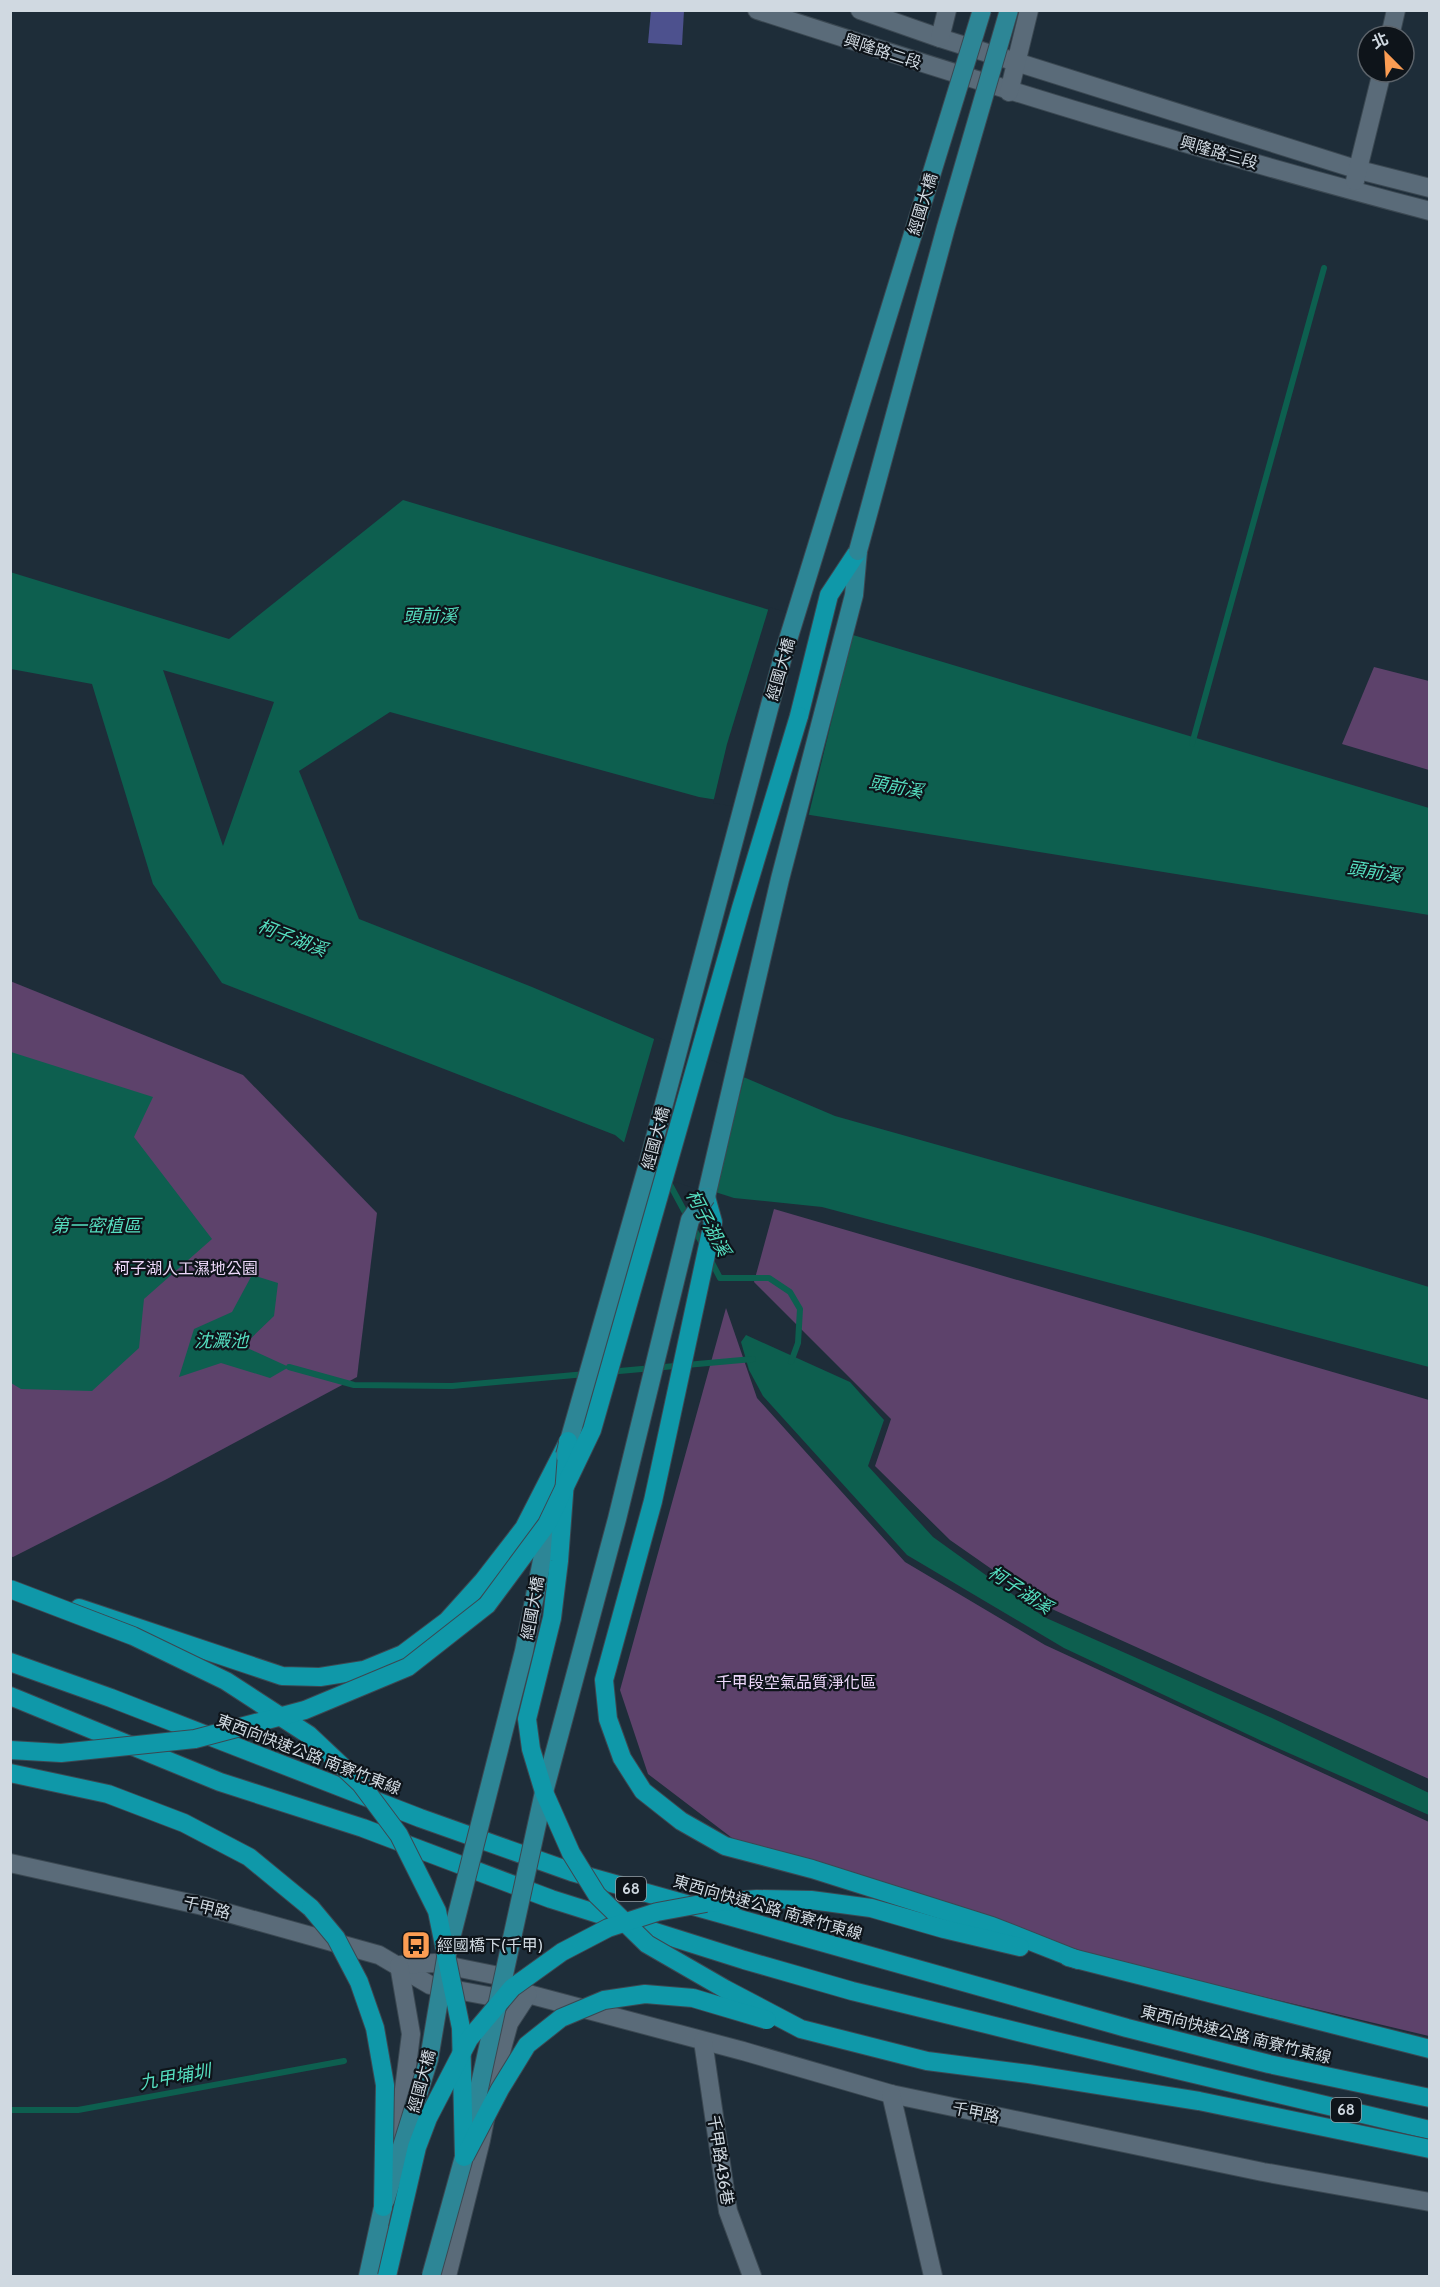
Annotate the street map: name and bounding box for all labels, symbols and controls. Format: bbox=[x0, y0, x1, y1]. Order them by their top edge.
north arrow bbox=[1356, 24, 1416, 84]
text: 北 bbox=[1369, 29, 1391, 53]
street label: 興隆路二段 bbox=[842, 30, 924, 73]
street label: 興隆路三段 bbox=[1178, 132, 1260, 173]
street label: 經國大橋 bbox=[904, 171, 941, 238]
water label: 頭前溪 bbox=[403, 605, 460, 627]
street label: 經國大橋 bbox=[763, 636, 798, 703]
water label: 頭前溪 bbox=[867, 771, 928, 804]
water label: 頭前溪 bbox=[1346, 857, 1405, 888]
water label: 柯子湖溪 bbox=[254, 915, 332, 962]
street label: 經國大橋 bbox=[638, 1105, 673, 1172]
water label: 柯子湖溪 bbox=[681, 1186, 736, 1263]
water label: 第一密植區 bbox=[51, 1215, 143, 1237]
park label: 柯子湖人工濕地公園 bbox=[114, 1259, 258, 1278]
water label: 沈澱池 bbox=[194, 1330, 250, 1352]
water label: 柯子湖溪 bbox=[984, 1561, 1059, 1620]
street label: 經國大橋 bbox=[518, 1575, 547, 1641]
park label: 千甲段空氣品質淨化區 bbox=[716, 1673, 876, 1692]
street label: 東西向快速公路 南寮竹東線 bbox=[214, 1711, 404, 1798]
street label: 東西向快速公路 南寮竹東線 bbox=[671, 1871, 864, 1944]
road number: 68 bbox=[616, 1877, 646, 1901]
street label: 千甲路 bbox=[181, 1892, 232, 1923]
bus stop icon: 經國橋下(千甲) bbox=[400, 1929, 432, 1961]
place label: 經國橋下(千甲) bbox=[437, 1936, 543, 1955]
street label: 東西向快速公路 南寮竹東線 bbox=[1139, 2002, 1333, 2067]
street label: 經國大橋 bbox=[404, 2048, 439, 2115]
water label: 九甲埔圳 bbox=[138, 2059, 215, 2094]
street label: 千甲路 bbox=[950, 2098, 1001, 2127]
road number: 68 bbox=[1331, 2098, 1361, 2122]
street label: 千甲路436巷 bbox=[704, 2114, 737, 2207]

